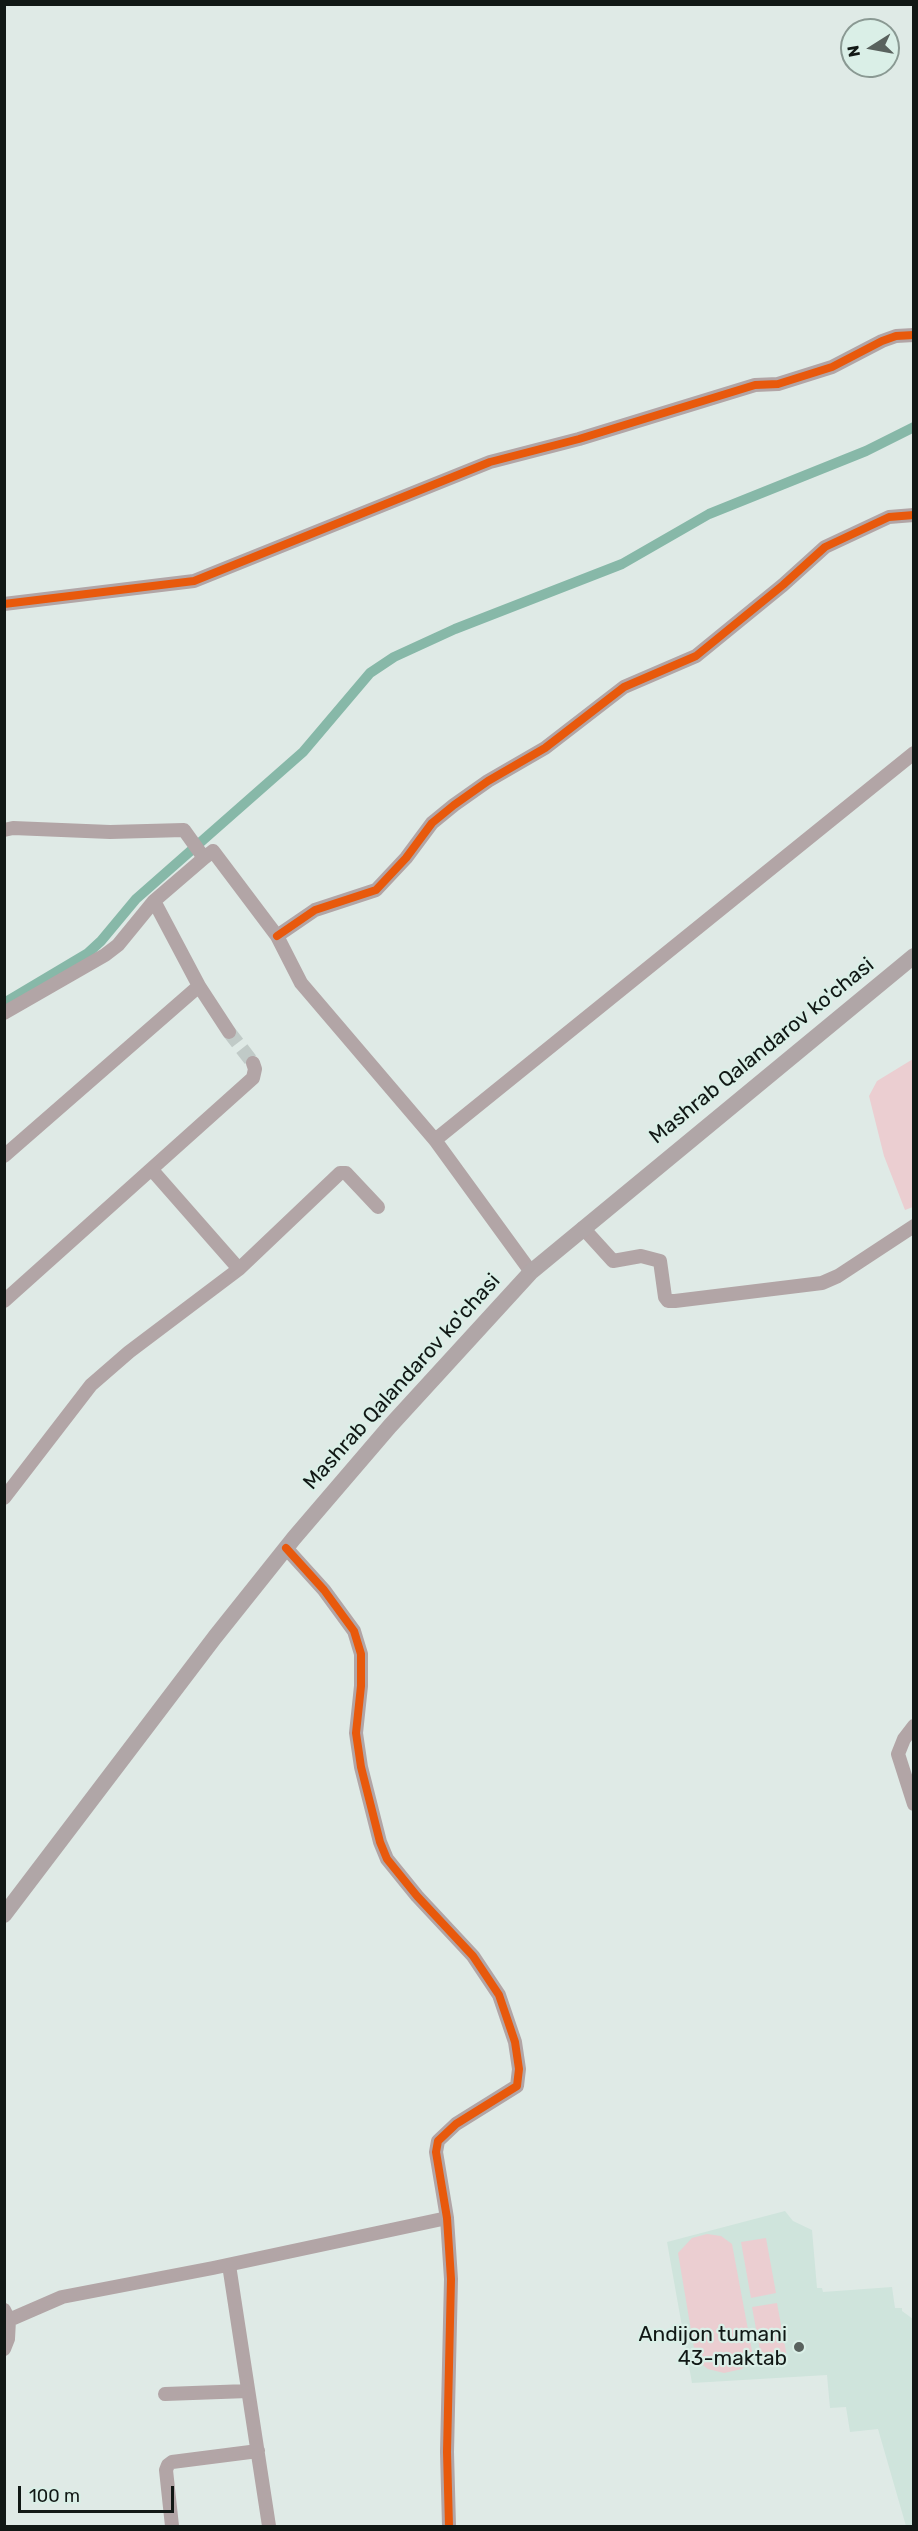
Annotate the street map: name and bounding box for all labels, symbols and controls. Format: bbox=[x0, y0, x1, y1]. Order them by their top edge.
north arrow bbox=[840, 18, 900, 78]
text: N bbox=[843, 44, 864, 59]
street label: Mashrab Qalandarov ko'chasi bbox=[645, 953, 879, 1149]
street label: Mashrab Qalandarov ko'chasi bbox=[298, 1269, 506, 1495]
place label: Andijon tumani 43-maktab bbox=[638, 2322, 787, 2372]
marker: Andijon tumani 43-maktab bbox=[792, 2340, 806, 2354]
scale bar bbox=[21, 2474, 177, 2512]
text: 100 m bbox=[29, 2485, 80, 2507]

